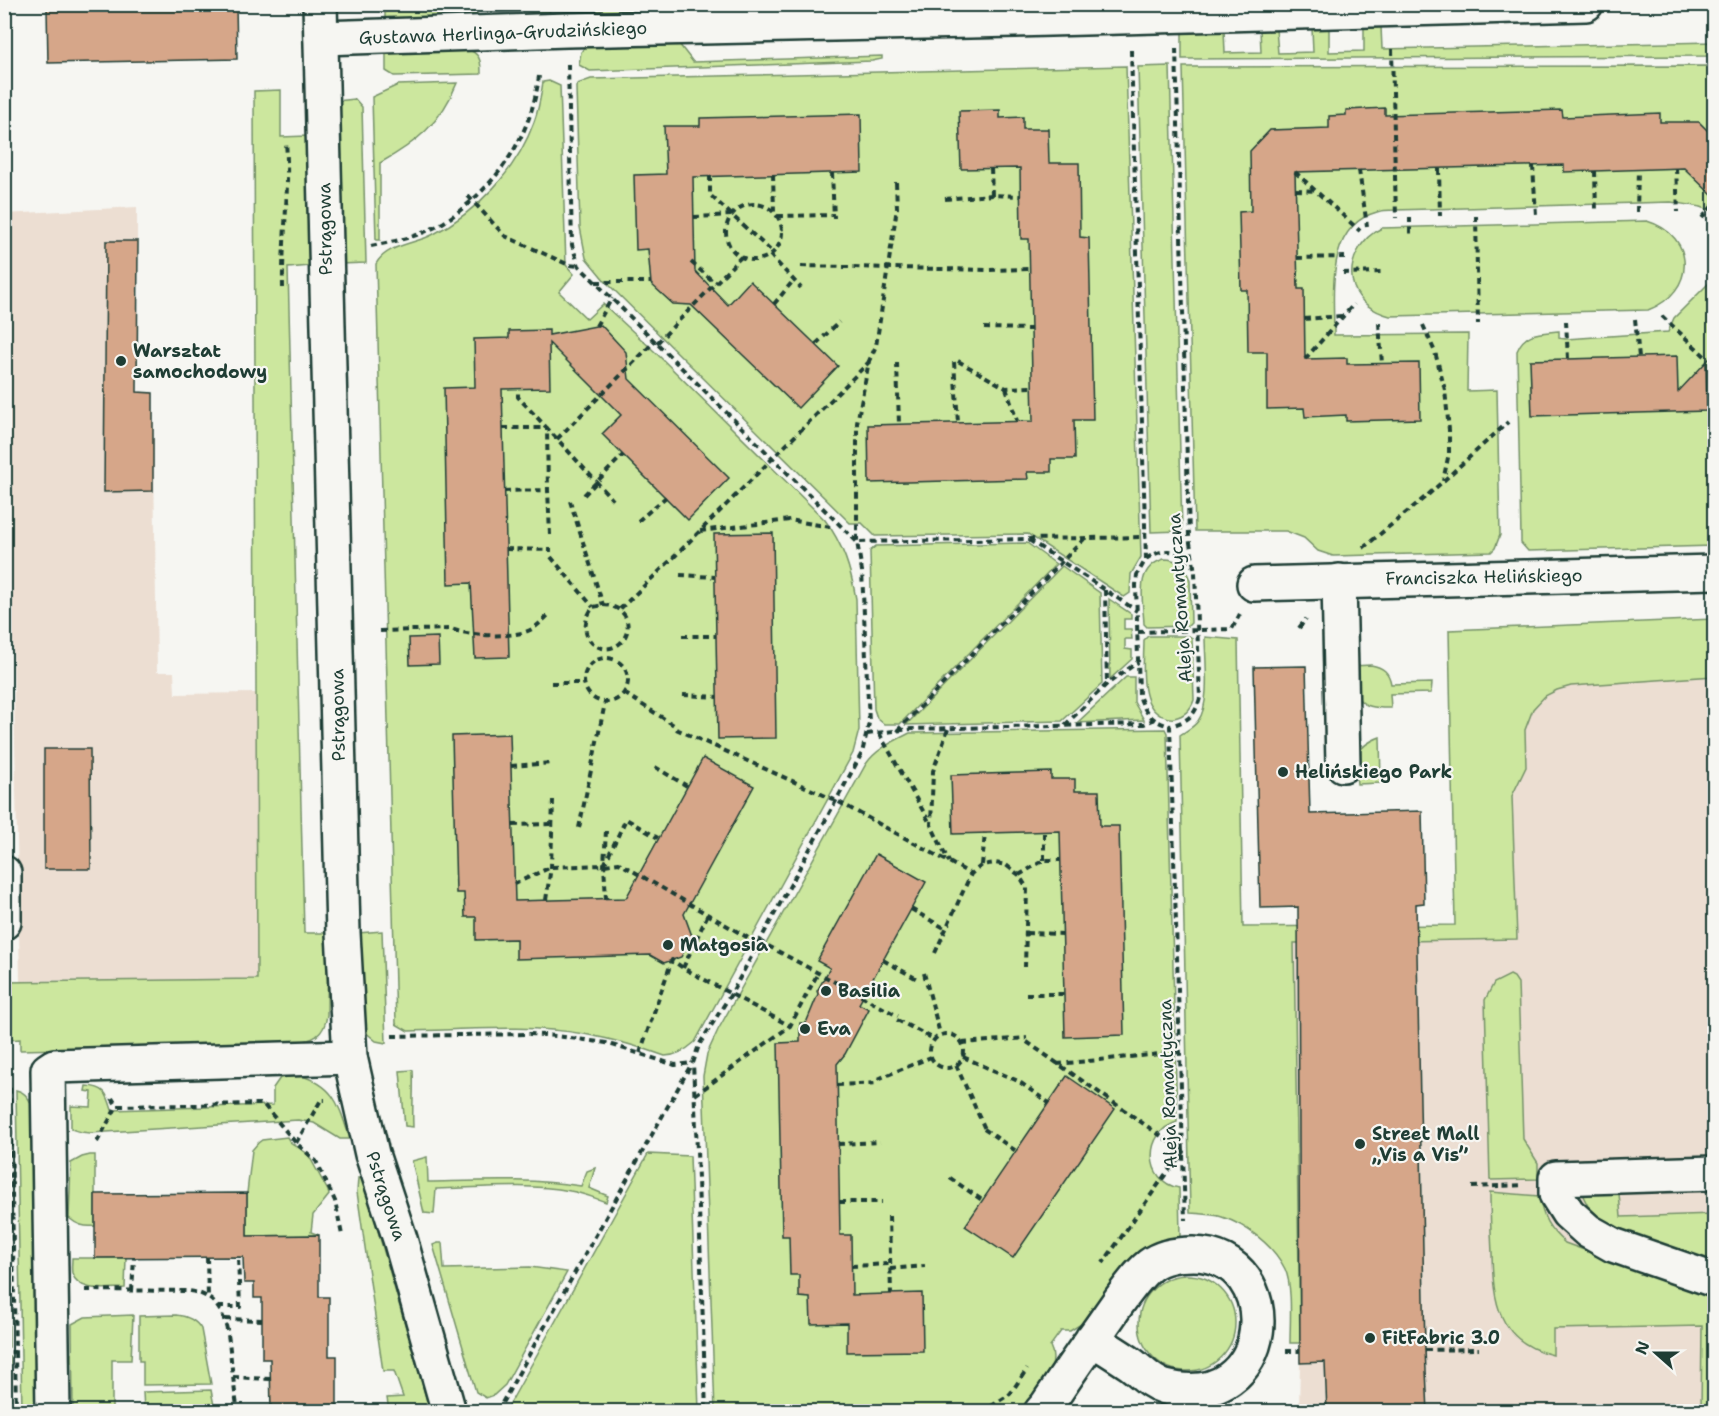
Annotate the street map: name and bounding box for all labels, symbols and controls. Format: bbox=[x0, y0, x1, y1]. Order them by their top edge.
street label: Gustawa Herlinga-Grudzińskiego bbox=[358, 16, 648, 50]
street label: Pstrągowa bbox=[312, 182, 338, 276]
place label: Warsztat samochodowy bbox=[133, 339, 267, 384]
marker: Warsztat samochodowy bbox=[114, 354, 128, 368]
street label: Aleja Romantyczna bbox=[1162, 513, 1198, 683]
street label: Franciszka Helińskiego bbox=[1385, 563, 1583, 591]
street label: Pstrągowa bbox=[325, 668, 351, 762]
place label: Helińskiego Park bbox=[1295, 760, 1452, 784]
marker: Helińskiego Park bbox=[1276, 765, 1290, 779]
place label: Małgosia bbox=[680, 933, 769, 957]
marker: Małgosia bbox=[661, 938, 675, 952]
place label: Basilia bbox=[838, 979, 901, 1003]
marker: Basilia bbox=[819, 984, 833, 998]
street label: Aleja Romantyczna bbox=[1153, 999, 1183, 1169]
place label: Eva bbox=[817, 1017, 852, 1041]
marker: Eva bbox=[798, 1022, 812, 1036]
place label: Street Mall „Vis a Vis” bbox=[1372, 1122, 1479, 1167]
marker: Street Mall „Vis a Vis” bbox=[1353, 1137, 1367, 1151]
street label: Pstrągowa bbox=[360, 1148, 412, 1244]
north arrow bbox=[1626, 1323, 1686, 1383]
place label: FitFabric 3.0 bbox=[1382, 1326, 1500, 1350]
marker: FitFabric 3.0 bbox=[1363, 1331, 1377, 1345]
text: N bbox=[1630, 1338, 1655, 1357]

